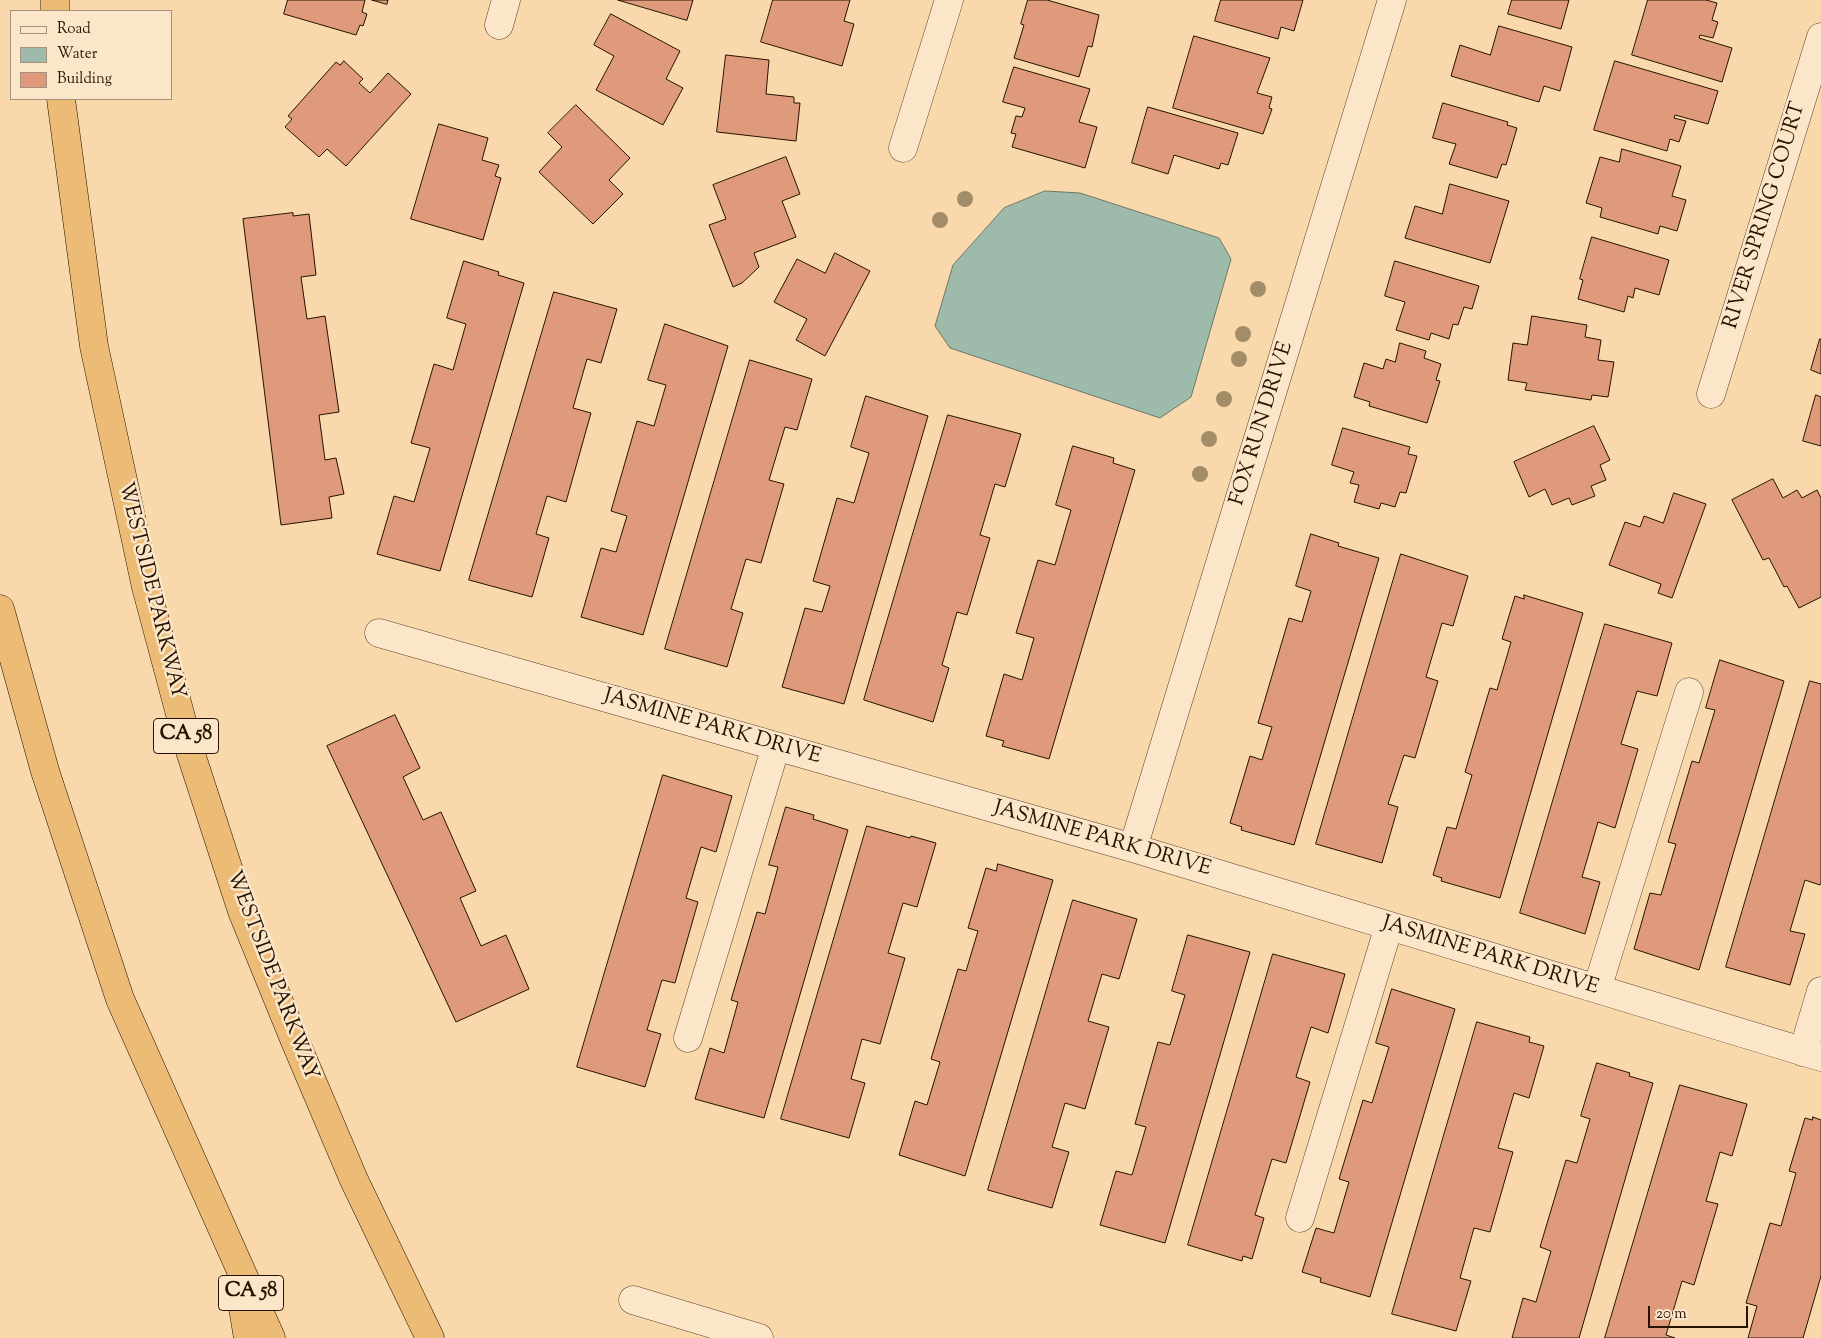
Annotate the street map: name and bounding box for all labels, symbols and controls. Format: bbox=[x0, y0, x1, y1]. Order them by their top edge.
legend bbox=[10, 10, 172, 100]
text: Road bbox=[57, 19, 91, 40]
text: Water bbox=[57, 44, 97, 65]
text: Building bbox=[57, 69, 112, 90]
street label: RIVER SPRING COURT bbox=[1719, 100, 1813, 332]
street label: FOX RUN DRIVE bbox=[1226, 339, 1300, 509]
street label: WESTSIDE PARKWAY bbox=[111, 480, 189, 702]
street label: JASMINE PARK DRIVE bbox=[600, 685, 824, 771]
road number: CA 58 bbox=[154, 718, 218, 754]
street label: JASMINE PARK DRIVE bbox=[990, 797, 1214, 883]
street label: WESTSIDE PARKWAY bbox=[219, 868, 323, 1084]
street label: JASMINE PARK DRIVE bbox=[1379, 912, 1601, 1002]
road number: CA 58 bbox=[218, 1276, 284, 1310]
scale bar bbox=[1651, 1296, 1751, 1328]
text: 20 m bbox=[1656, 1304, 1687, 1325]

